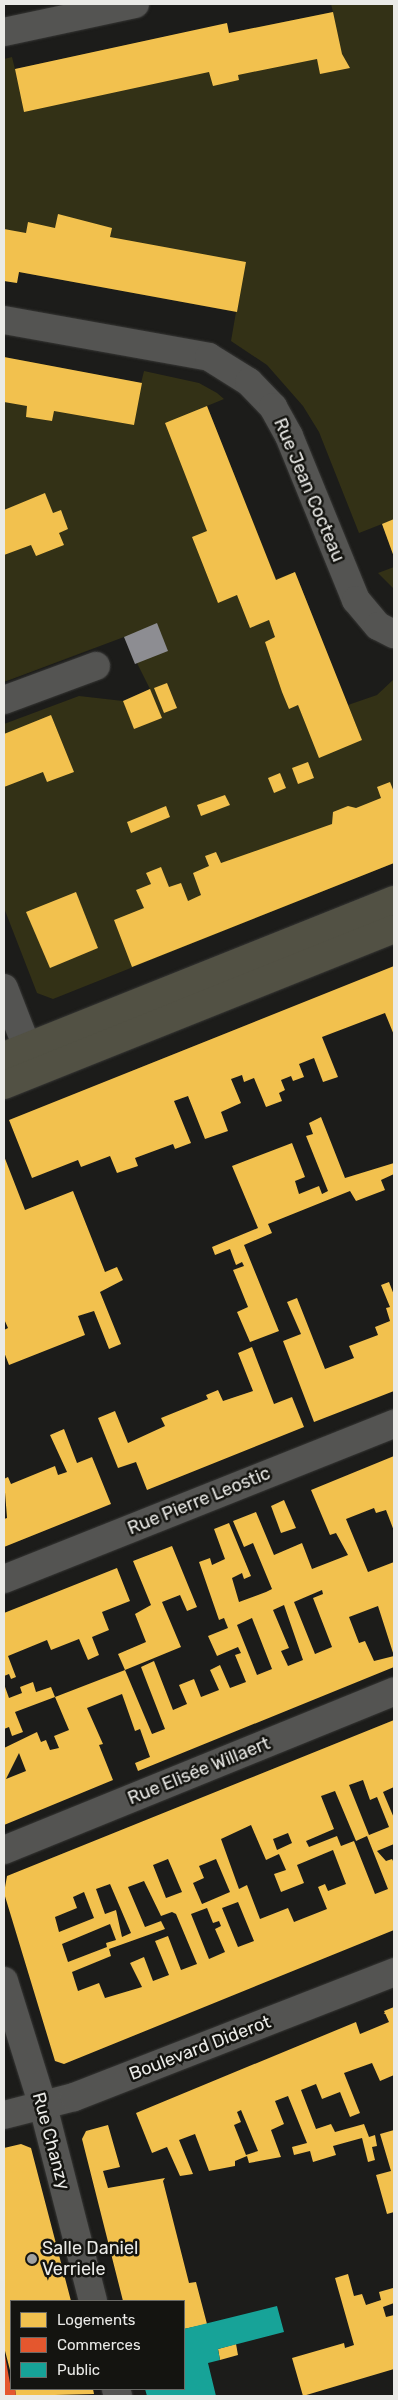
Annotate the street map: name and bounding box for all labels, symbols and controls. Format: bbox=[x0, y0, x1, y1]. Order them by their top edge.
street label: Rue Jean Cocteau bbox=[269, 415, 349, 565]
street label: Rue Pierre Leostic bbox=[125, 1463, 273, 1539]
street label: Rue Elisée Willaert bbox=[125, 1733, 273, 1809]
street label: Boulevard Diderot bbox=[126, 2011, 274, 2085]
street label: Rue Chanzy bbox=[28, 2090, 74, 2192]
place label: Salle Daniel Verriele bbox=[42, 2238, 138, 2280]
marker: Salle Daniel Verriele bbox=[26, 2253, 38, 2265]
legend bbox=[10, 2300, 185, 2390]
text: Logements bbox=[57, 2311, 135, 2329]
text: Commerces bbox=[57, 2336, 141, 2354]
text: Public bbox=[57, 2361, 100, 2379]

